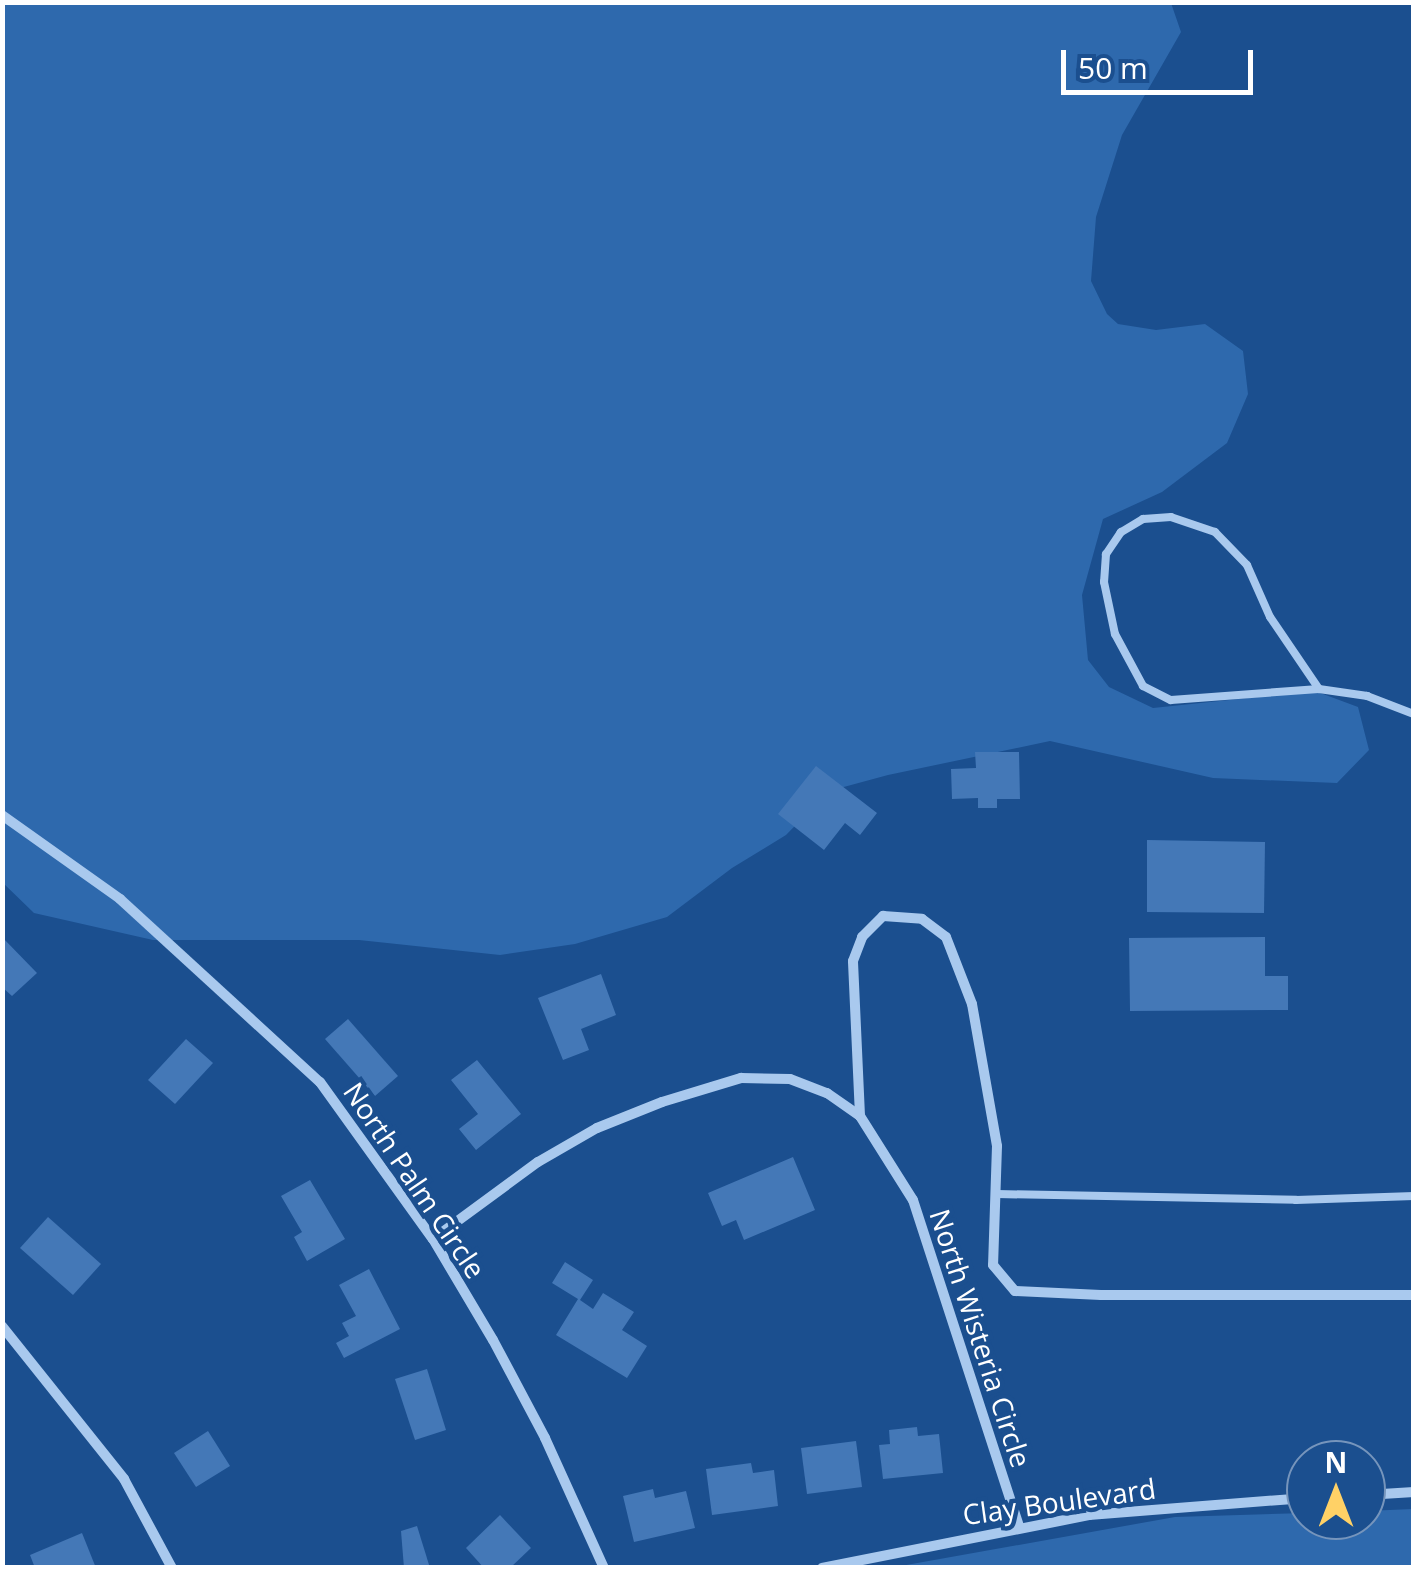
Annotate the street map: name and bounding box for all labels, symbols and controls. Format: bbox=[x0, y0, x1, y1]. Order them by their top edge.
scale bar bbox=[1066, 30, 1258, 92]
text: 50 m bbox=[1078, 47, 1148, 88]
street label: North Palm Circle bbox=[337, 1076, 493, 1284]
street label: North Wisteria Circle bbox=[923, 1205, 1039, 1471]
north arrow bbox=[1286, 1440, 1386, 1540]
text: N bbox=[1325, 1443, 1347, 1481]
street label: Clay Boulevard bbox=[960, 1471, 1158, 1531]

